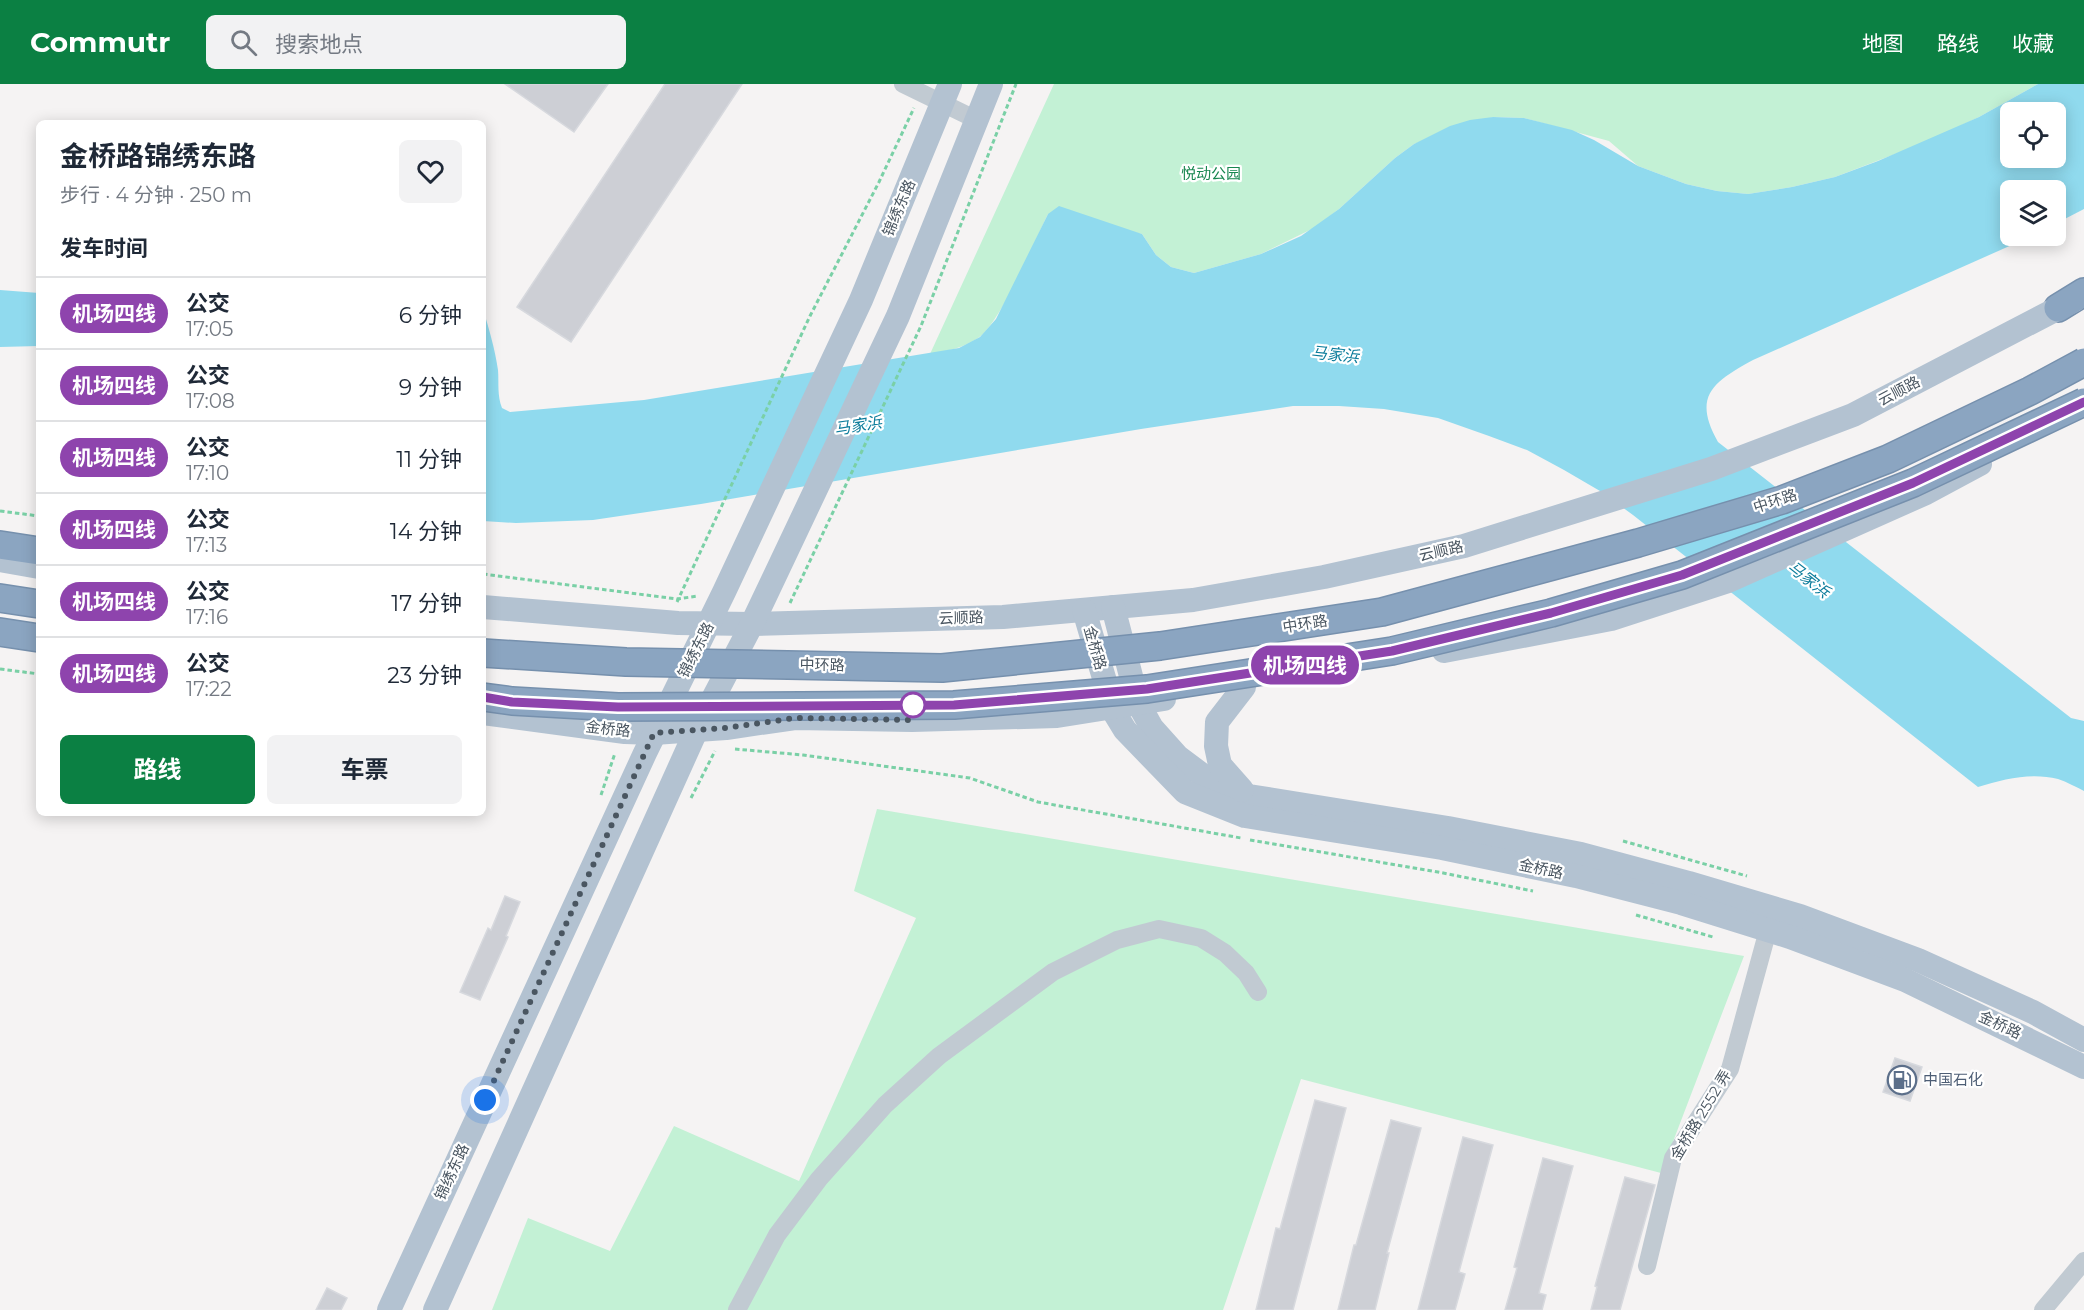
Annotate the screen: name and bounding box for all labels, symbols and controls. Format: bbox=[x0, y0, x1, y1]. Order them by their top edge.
search box bbox=[206, 15, 626, 69]
text: Commutr bbox=[30, 25, 170, 59]
icon: search bbox=[227, 26, 260, 59]
text: 搜索地点 bbox=[275, 31, 363, 58]
text: 地图 bbox=[1862, 31, 1904, 56]
text: 路线 bbox=[1937, 31, 1979, 56]
text: 收藏 bbox=[2012, 31, 2054, 56]
map controls bbox=[2000, 102, 2066, 246]
button: locate bbox=[2000, 102, 2066, 168]
text: 金桥路锦绣东路 bbox=[60, 139, 256, 173]
button: heart bbox=[399, 140, 462, 203]
park label: 悦动公园 bbox=[1181, 164, 1241, 183]
street label: 锦绣东路 bbox=[878, 176, 919, 239]
button: layers bbox=[2000, 180, 2066, 246]
text: 步行 · 4 分钟 · 250 m bbox=[60, 183, 252, 207]
text: 发车时间 bbox=[60, 235, 148, 262]
text: 公交 bbox=[186, 290, 230, 317]
text: 机场四线 bbox=[72, 301, 156, 326]
text: 6 分钟 bbox=[399, 302, 462, 329]
text: 17:05 bbox=[186, 317, 233, 341]
water label: 马家浜 bbox=[1310, 343, 1362, 367]
text: 公交 bbox=[186, 362, 230, 389]
street label: 云顺路 bbox=[1874, 372, 1923, 410]
text: 机场四线 bbox=[72, 373, 156, 398]
text: 9 分钟 bbox=[399, 374, 462, 401]
text: 17:08 bbox=[186, 389, 235, 413]
water label: 马家浜 bbox=[833, 412, 885, 439]
text: 公交 bbox=[186, 434, 230, 461]
text: 机场四线 bbox=[72, 445, 156, 470]
text: 11 分钟 bbox=[396, 446, 462, 473]
text: 17:10 bbox=[186, 461, 229, 485]
street label: 中环路 bbox=[1751, 485, 1799, 517]
text: 公交 bbox=[186, 506, 230, 533]
text: 机场四线 bbox=[72, 517, 156, 542]
text: 14 分钟 bbox=[390, 518, 462, 545]
text: 17:13 bbox=[186, 533, 227, 557]
street label: 云顺路 bbox=[1417, 536, 1465, 565]
water label: 马家浜 bbox=[1784, 557, 1835, 603]
text: 公交 bbox=[186, 578, 230, 605]
text: 机场四线 bbox=[72, 589, 156, 614]
text: 17 分钟 bbox=[391, 590, 462, 617]
text: 17:16 bbox=[186, 605, 228, 629]
street label: 云顺路 bbox=[938, 607, 984, 628]
street label: 中环路 bbox=[1281, 611, 1329, 636]
street label: 锦绣东路 bbox=[673, 619, 718, 681]
street label: 金桥路 bbox=[1080, 624, 1111, 672]
line badge: 机场四线 bbox=[1263, 646, 1347, 684]
text: 公交 bbox=[186, 650, 230, 677]
text: 机场四线 bbox=[1263, 653, 1347, 678]
street label: 中环路 bbox=[799, 655, 845, 674]
text: 机场四线 bbox=[72, 661, 156, 686]
text: 23 分钟 bbox=[387, 662, 462, 689]
text: 17:22 bbox=[186, 677, 232, 701]
unlabelled marker bbox=[900, 692, 926, 718]
street label: 金桥路 bbox=[585, 717, 631, 740]
button: 路线 bbox=[60, 735, 255, 804]
button: 车票 bbox=[267, 735, 462, 804]
street label: 金桥路 bbox=[1517, 855, 1565, 882]
street label: 金桥路 bbox=[1976, 1006, 2025, 1043]
fuel station icon: 中国石化 bbox=[1886, 1064, 1918, 1096]
street label: 金桥路 2552 弄 bbox=[1666, 1066, 1735, 1163]
place label: 中国石化 bbox=[1923, 1070, 1983, 1089]
your location bbox=[470, 1085, 500, 1115]
street label: 锦绣东路 bbox=[430, 1141, 473, 1203]

